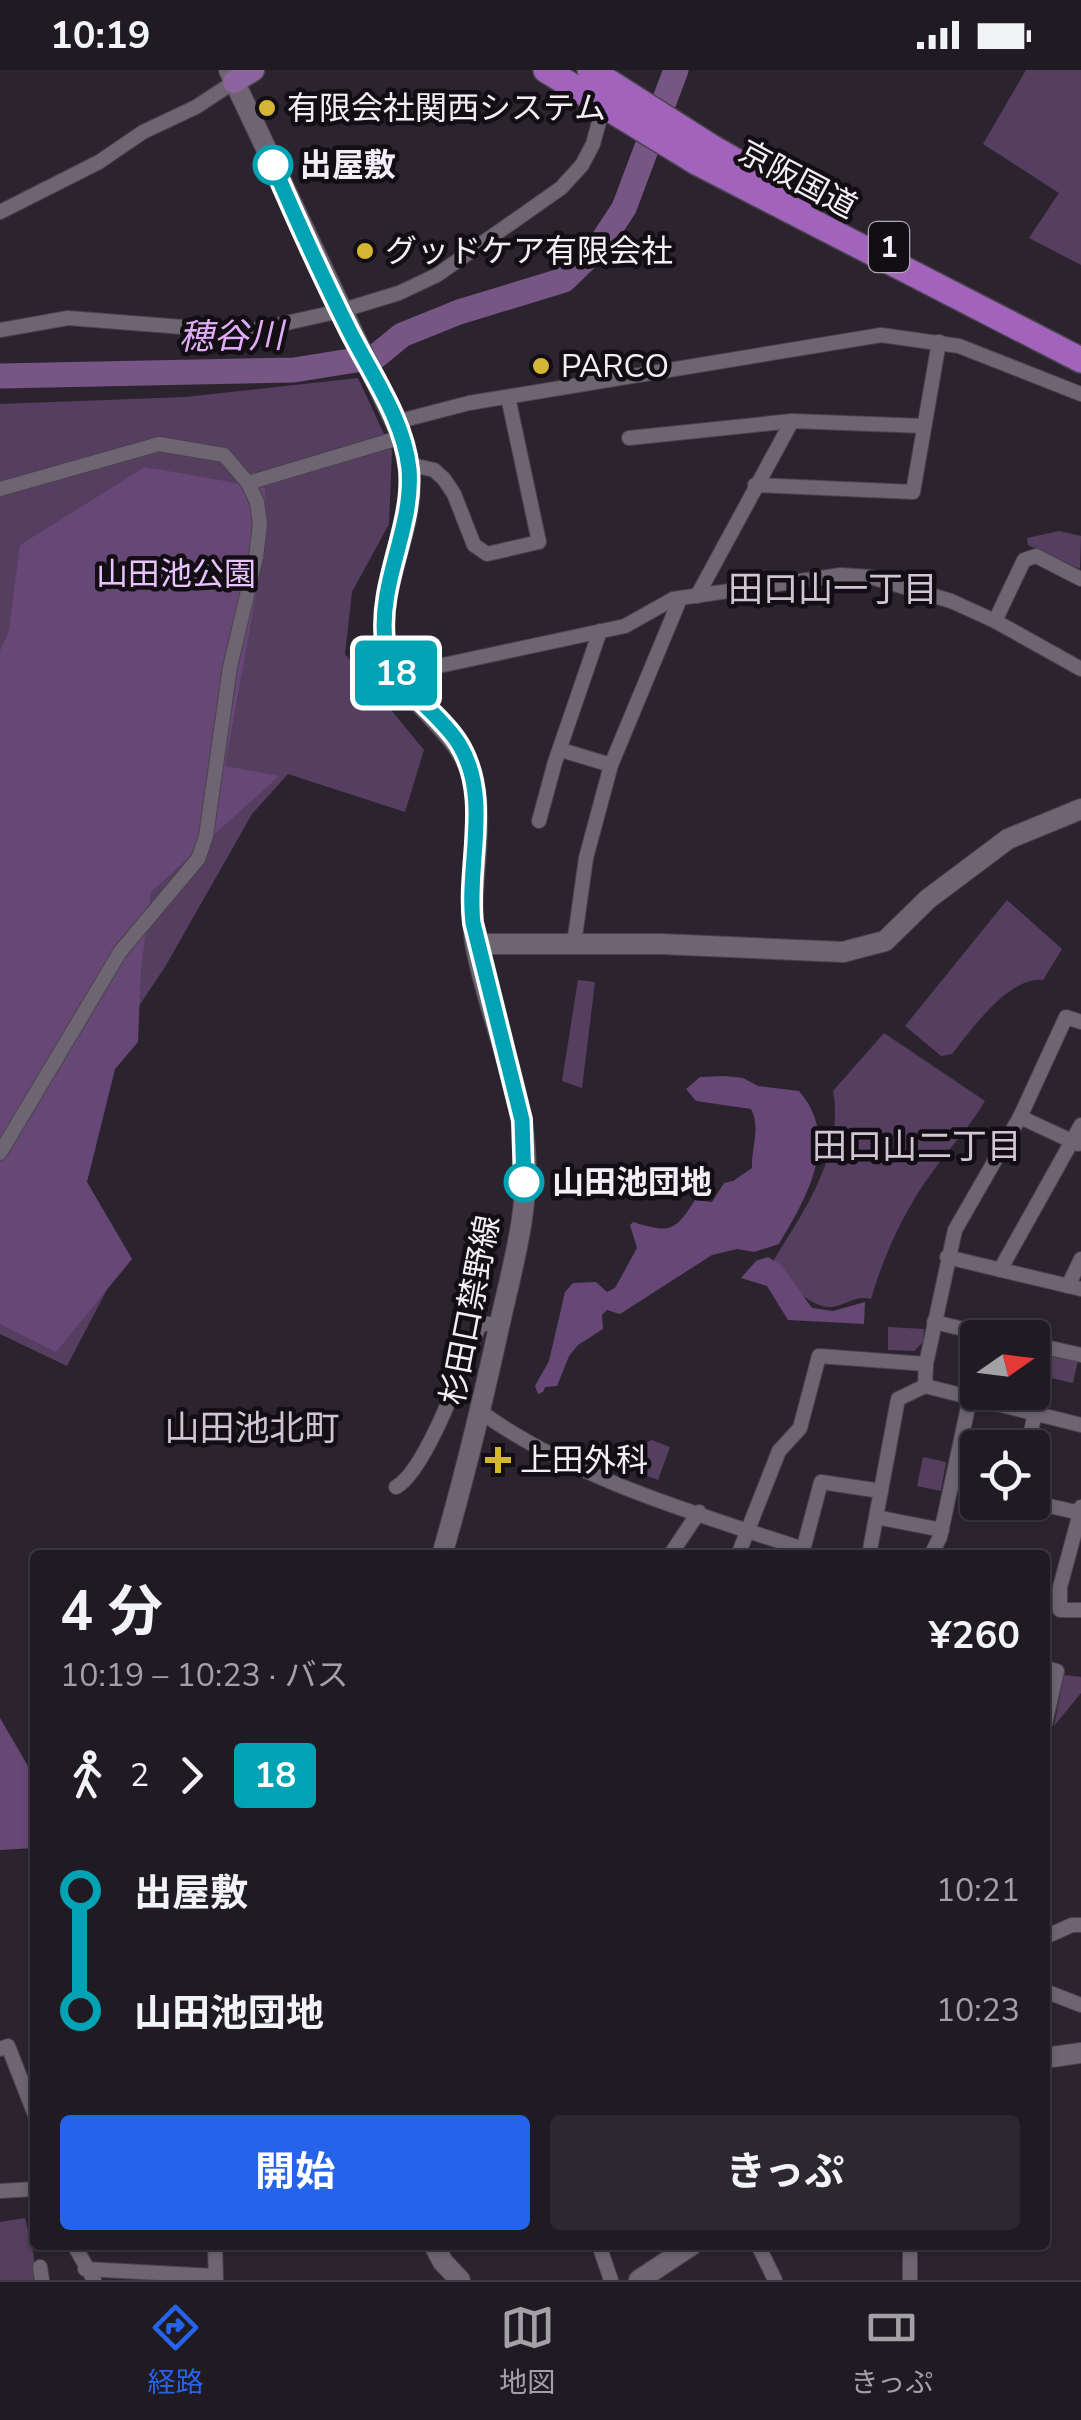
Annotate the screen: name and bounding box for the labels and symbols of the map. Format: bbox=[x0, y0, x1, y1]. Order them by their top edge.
place label: 有限会社関西システム bbox=[287, 87, 606, 130]
marker: 有限会社関西システム bbox=[256, 97, 278, 119]
street label: 京阪国道 bbox=[731, 130, 864, 228]
place label: 出屋敷 bbox=[300, 144, 396, 187]
marker: 出屋敷 bbox=[254, 146, 292, 184]
road number: 1 bbox=[869, 222, 909, 272]
place label: グッドケア有限会社 bbox=[385, 230, 673, 273]
marker: グッドケア有限会社 bbox=[354, 240, 376, 262]
water label: 穂谷川 bbox=[178, 312, 288, 361]
place label: PARCO bbox=[561, 345, 669, 388]
marker: PARCO bbox=[530, 355, 552, 377]
park label: 山田池公園 bbox=[96, 553, 256, 596]
district label: 田口山一丁目 bbox=[728, 566, 938, 613]
line badge: 18 bbox=[351, 640, 441, 706]
district label: 田口山二丁目 bbox=[812, 1123, 1022, 1170]
place label: 山田池団地 bbox=[552, 1161, 712, 1204]
marker: 山田池団地 bbox=[505, 1163, 543, 1201]
street label: 杉田口禁野線 bbox=[431, 1212, 510, 1408]
north arrow bbox=[960, 1320, 1050, 1410]
district label: 山田池北町 bbox=[164, 1405, 340, 1452]
place label: 上田外科 bbox=[520, 1439, 648, 1482]
marker: 上田外科 bbox=[485, 1447, 511, 1473]

